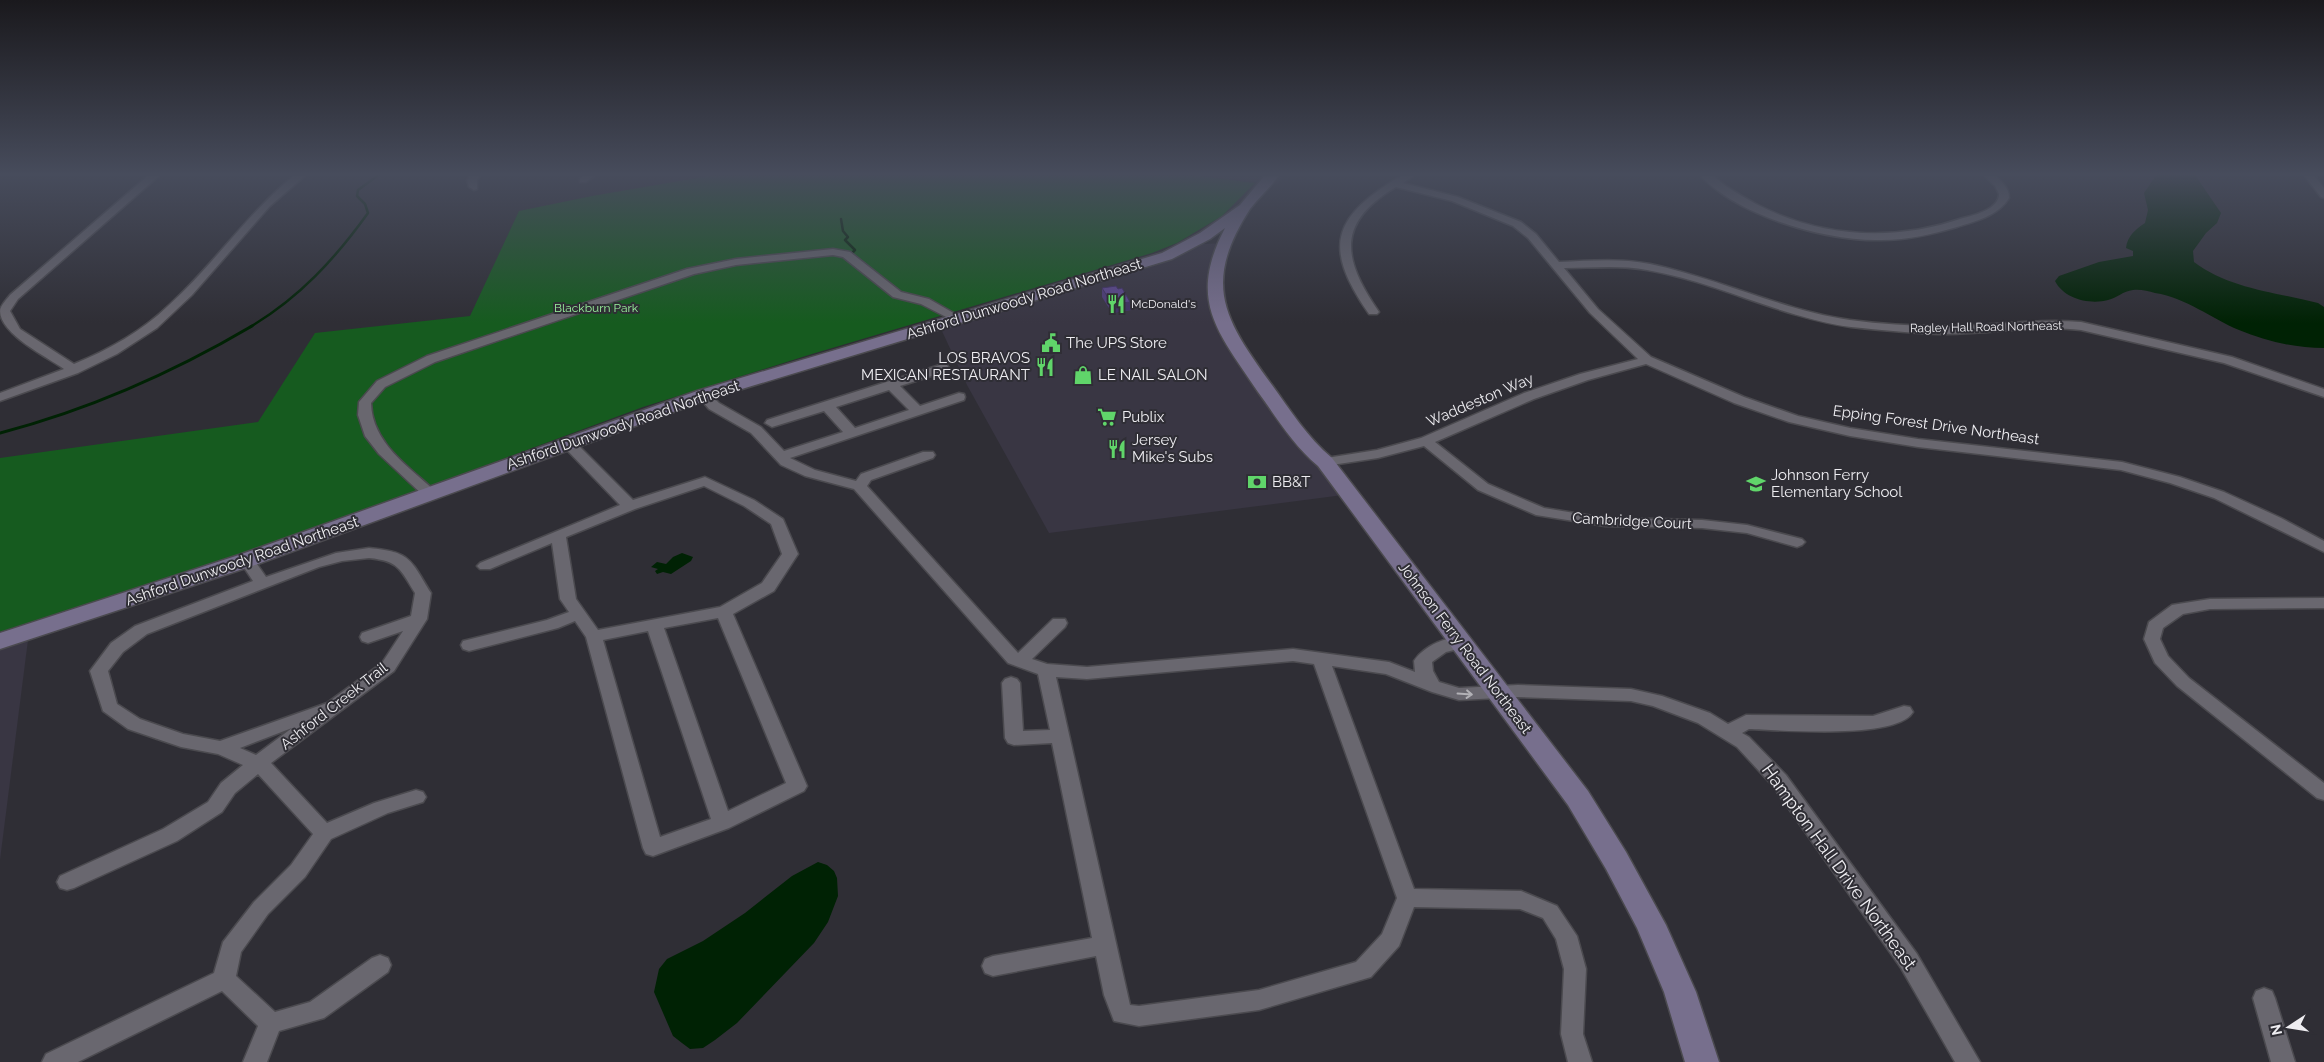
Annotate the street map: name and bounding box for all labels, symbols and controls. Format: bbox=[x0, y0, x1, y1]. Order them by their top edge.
street label: Ashford Dunwoody Road Northeast bbox=[904, 255, 1144, 343]
restaurant icon: McDonald's bbox=[1105, 293, 1127, 315]
place label: McDonald's bbox=[1131, 297, 1196, 311]
park label: Blackburn Park bbox=[554, 301, 639, 315]
street label: Ragley Hall Road Northeast bbox=[1910, 319, 2062, 335]
public building icon: The UPS Store bbox=[1040, 332, 1062, 354]
place label: The UPS Store bbox=[1066, 334, 1167, 352]
place label: LOS BRAVOS MEXICAN RESTAURANT bbox=[861, 349, 1030, 384]
restaurant icon: LOS BRAVOS MEXICAN RESTAURANT bbox=[1034, 356, 1056, 378]
shop icon: LE NAIL SALON bbox=[1072, 364, 1094, 386]
place label: LE NAIL SALON bbox=[1098, 366, 1207, 384]
street label: Waddeston Way bbox=[1424, 369, 1536, 431]
street label: Ashford Dunwoody Road Northeast bbox=[504, 377, 742, 473]
street label: Epping Forest Drive Northeast bbox=[1832, 402, 2040, 448]
supermarket icon: Publix bbox=[1096, 406, 1118, 428]
place label: Publix bbox=[1122, 408, 1165, 426]
place label: Jersey Mike's Subs bbox=[1132, 431, 1213, 466]
restaurant icon: Jersey Mike's Subs bbox=[1106, 438, 1128, 460]
place label: Johnson Ferry Elementary School bbox=[1771, 466, 1903, 501]
bank icon: BB&T bbox=[1246, 471, 1268, 493]
place label: BB&T bbox=[1272, 473, 1310, 491]
school or university icon: Johnson Ferry Elementary School bbox=[1745, 473, 1767, 495]
street label: Cambridge Court bbox=[1572, 509, 1692, 533]
street label: Ashford Dunwoody Road Northeast bbox=[123, 513, 361, 609]
street label: Johnson Ferry Road Northeast bbox=[1395, 559, 1535, 737]
street label: Ashford Creek Trail bbox=[277, 658, 392, 753]
one-way arrow bbox=[1456, 689, 1472, 698]
street label: Hampton Hall Drive Northeast bbox=[1758, 760, 1921, 974]
north arrow bbox=[2264, 1002, 2314, 1052]
text: N bbox=[2267, 1023, 2285, 1037]

